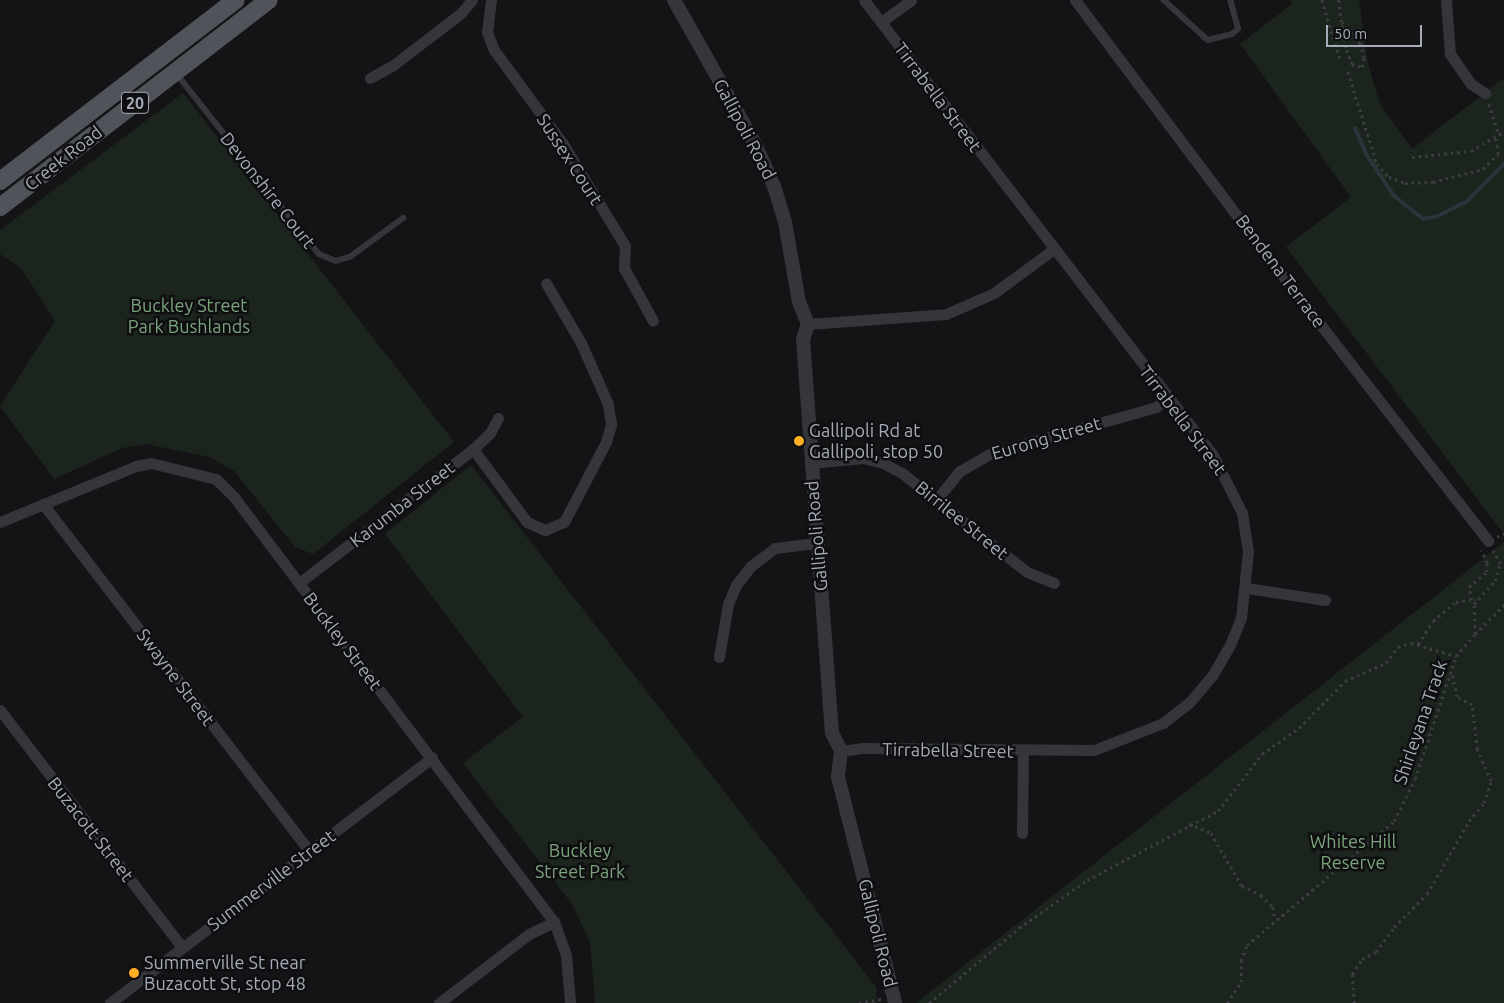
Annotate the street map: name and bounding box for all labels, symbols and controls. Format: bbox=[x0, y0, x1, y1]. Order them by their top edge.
scale bar bbox=[1329, 15, 1425, 47]
text: 50 m bbox=[1334, 25, 1367, 42]
street label: Tirrabella Street bbox=[890, 38, 986, 156]
street label: Gallipoli Road bbox=[709, 75, 781, 183]
road number: 20 bbox=[120, 90, 150, 116]
street label: Sussex Court bbox=[533, 109, 607, 209]
street label: Creek Road bbox=[20, 121, 106, 195]
street label: Devonshire Court bbox=[216, 128, 320, 252]
street label: Bendena Terrace bbox=[1231, 210, 1331, 332]
park label: Buckley Street Park Bushlands bbox=[128, 295, 250, 338]
street label: Tirrabella Street bbox=[1135, 361, 1231, 479]
street label: Eurong Street bbox=[989, 412, 1103, 464]
place label: Gallipoli Rd at Gallipoli, stop 50 bbox=[809, 420, 943, 462]
marker: Gallipoli Rd at Gallipoli, stop 50 bbox=[793, 435, 805, 447]
street label: Karumba Street bbox=[345, 456, 459, 552]
street label: Birrilee Street bbox=[911, 476, 1013, 564]
street label: Gallipoli Road bbox=[800, 480, 832, 592]
street label: Buckley Street bbox=[299, 588, 387, 694]
street label: Swayne Street bbox=[133, 624, 219, 730]
street label: Shirleyana Track bbox=[1389, 657, 1451, 787]
street label: Tirrabella Street bbox=[882, 738, 1014, 762]
street label: Buzacott Street bbox=[44, 772, 138, 886]
street label: Summerville Street bbox=[203, 825, 339, 935]
park label: Whites Hill Reserve bbox=[1310, 831, 1396, 874]
park label: Buckley Street Park bbox=[535, 840, 625, 882]
street label: Gallipoli Road bbox=[854, 877, 902, 989]
place label: Summerville St near Buzacott St, stop 48 bbox=[144, 952, 306, 994]
marker: Summerville St near Buzacott St, stop 48 bbox=[128, 967, 140, 979]

